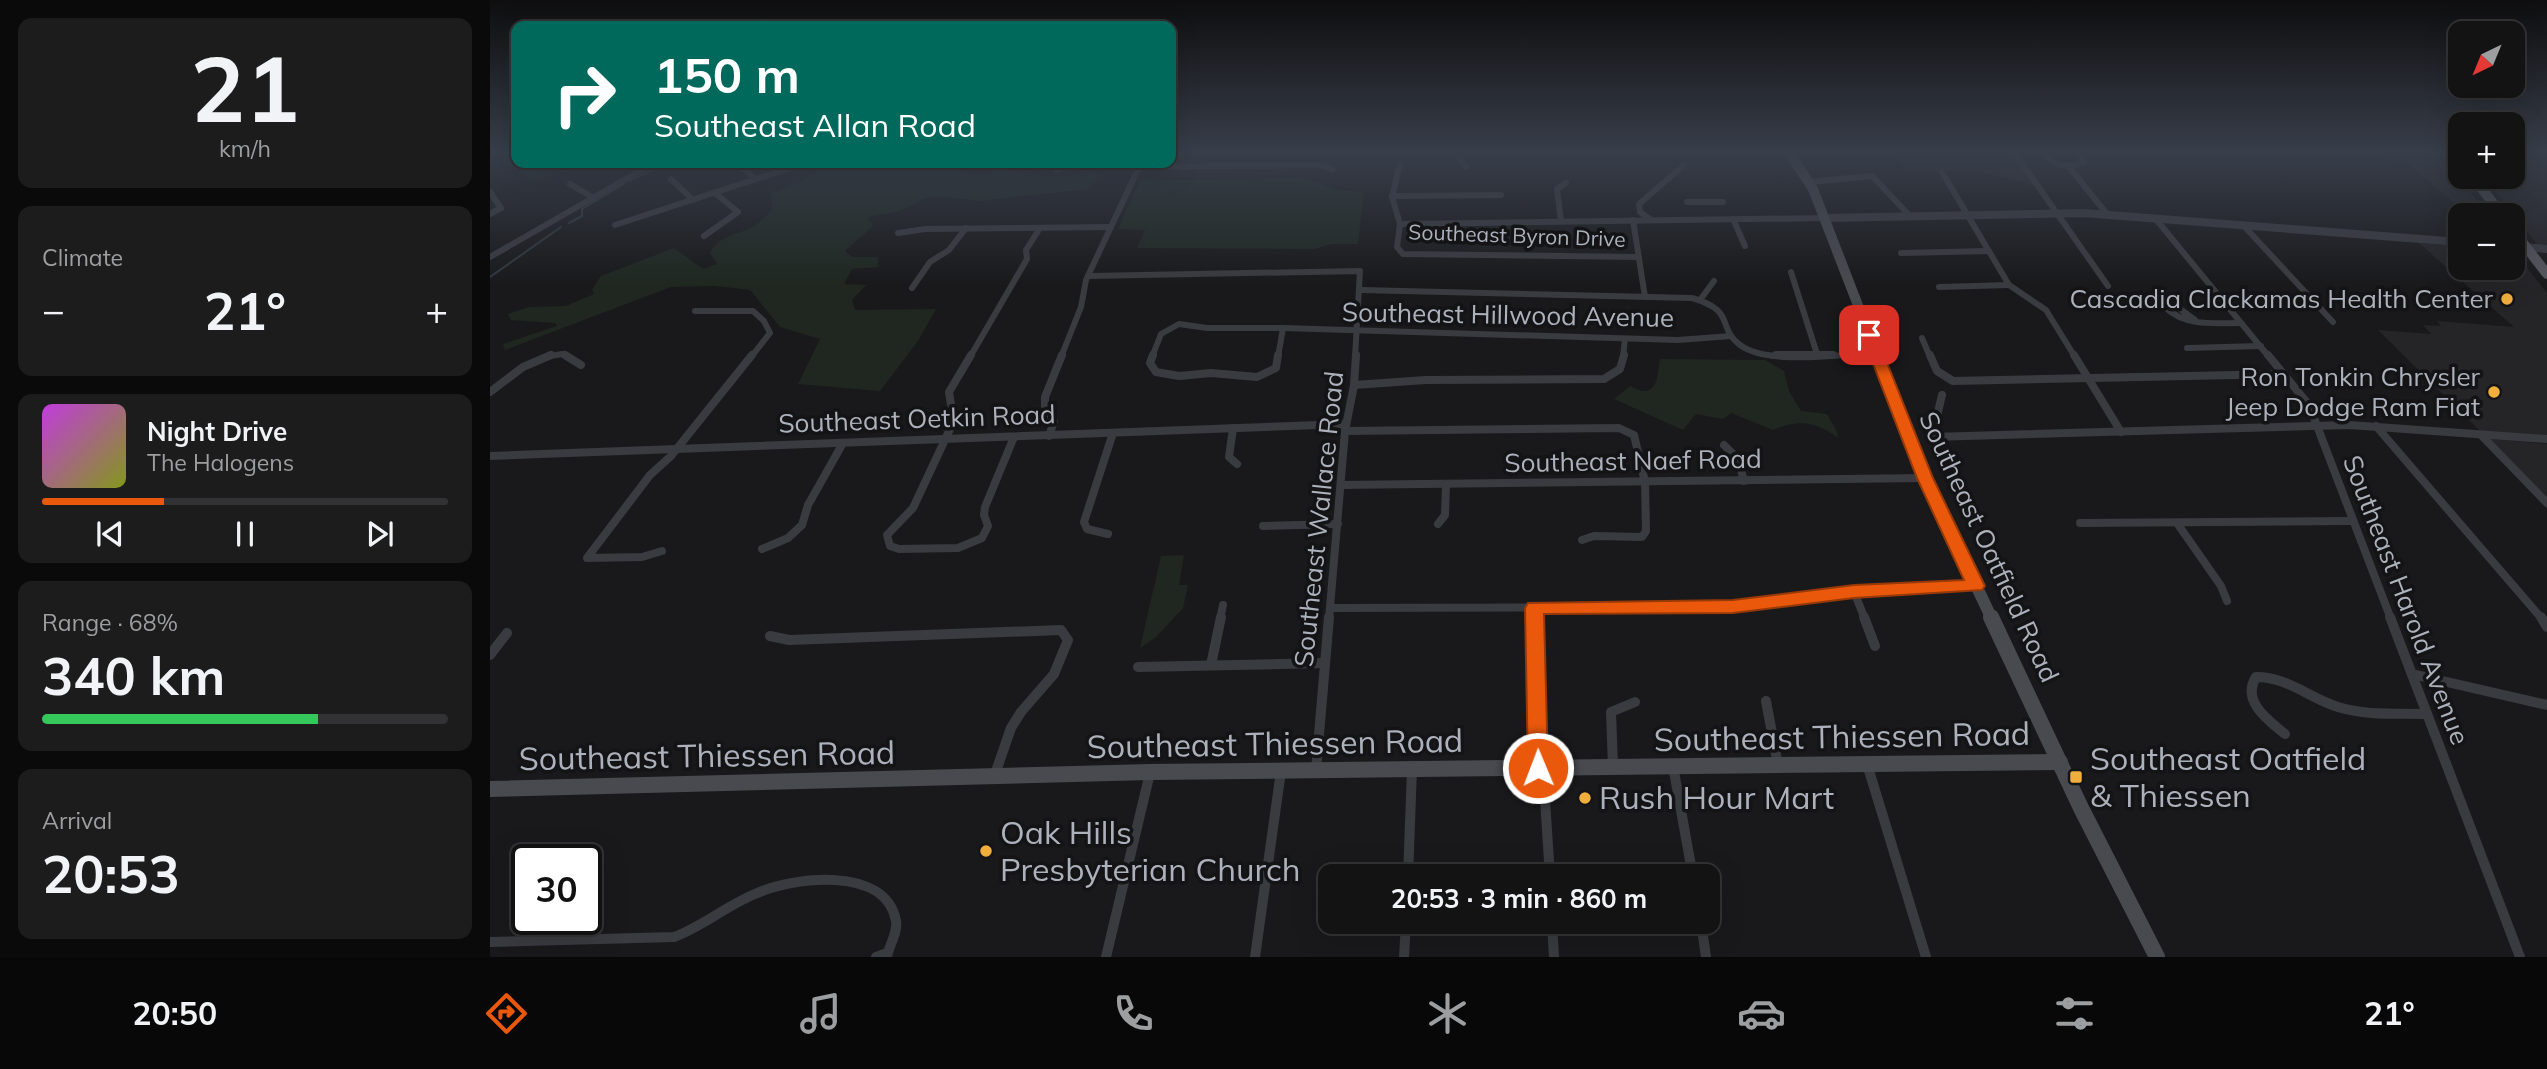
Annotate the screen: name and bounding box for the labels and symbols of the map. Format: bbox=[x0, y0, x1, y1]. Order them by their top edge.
north arrow bbox=[2448, 21, 2525, 98]
street label: Southeast Byron Drive bbox=[1408, 218, 1626, 252]
place label: Cascadia Clackamas Health Center bbox=[2069, 282, 2494, 315]
marker: Cascadia Clackamas Health Center bbox=[2499, 291, 2515, 307]
street label: Southeast Hillwood Avenue bbox=[1342, 295, 1674, 334]
pin bbox=[1839, 305, 1899, 365]
place label: Ron Tonkin Chrysler Jeep Dodge Ram Fiat bbox=[2226, 360, 2481, 423]
street label: Southeast Wallace Road bbox=[1287, 370, 1350, 668]
marker: Ron Tonkin Chrysler Jeep Dodge Ram Fiat bbox=[2486, 384, 2502, 400]
street label: Southeast Oetkin Road bbox=[778, 397, 1056, 440]
street label: Southeast Oatfield Road bbox=[1912, 406, 2067, 687]
street label: Southeast Naef Road bbox=[1504, 442, 1762, 479]
street label: Southeast Harold Avenue bbox=[2336, 450, 2477, 749]
street label: Southeast Thiessen Road bbox=[1654, 713, 2030, 759]
street label: Southeast Thiessen Road bbox=[1087, 720, 1463, 766]
position arrow bbox=[1501, 731, 1575, 805]
street label: Southeast Thiessen Road bbox=[519, 732, 895, 778]
place label: Southeast Oatfield & Thiessen bbox=[2090, 738, 2366, 815]
marker: Southeast Oatfield & Thiessen bbox=[2068, 769, 2084, 785]
place label: Rush Hour Mart bbox=[1599, 777, 1834, 817]
marker: Rush Hour Mart bbox=[1577, 790, 1593, 806]
place label: Oak Hills Presbyterian Church bbox=[1000, 812, 1301, 889]
marker: Oak Hills Presbyterian Church bbox=[978, 843, 994, 859]
speed limit sign: 30 bbox=[511, 844, 602, 935]

